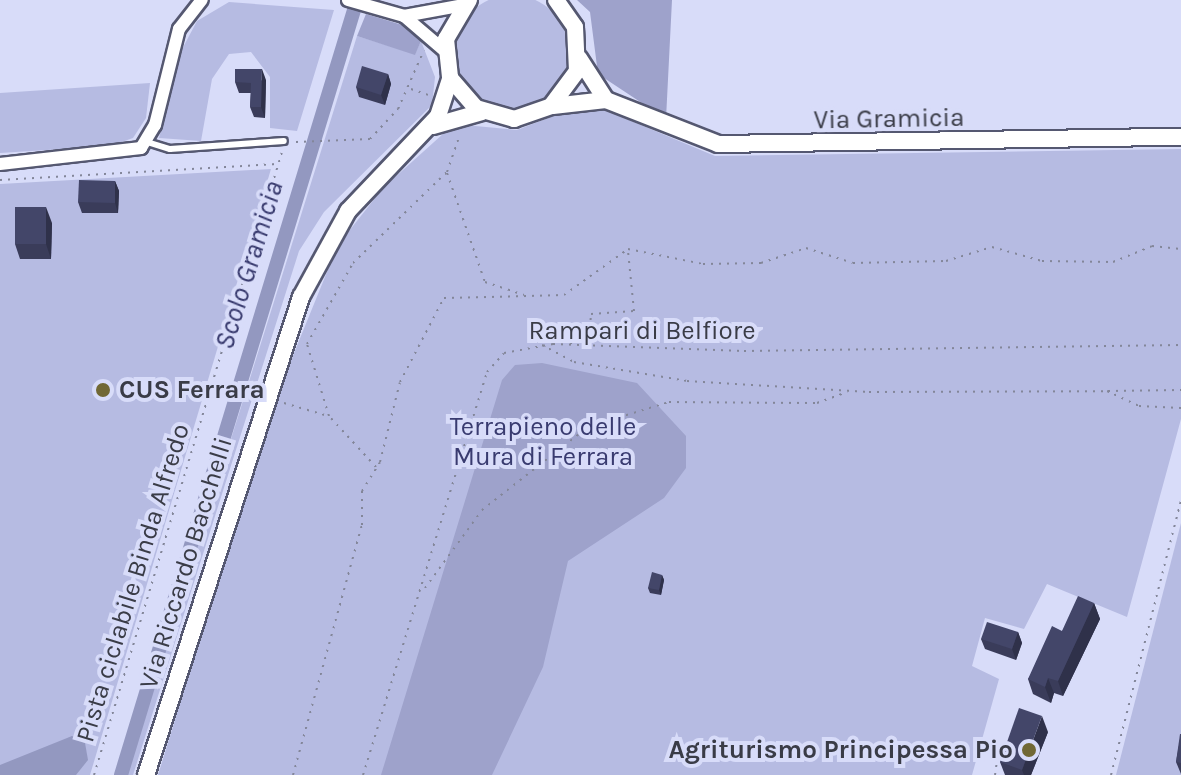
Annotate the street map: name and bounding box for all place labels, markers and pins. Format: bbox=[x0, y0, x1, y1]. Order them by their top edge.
place label: CUS Ferrara bbox=[119, 374, 265, 406]
marker: CUS Ferrara bbox=[94, 381, 112, 399]
place label: Agriturismo Principessa Pio bbox=[668, 734, 1013, 766]
marker: Agriturismo Principessa Pio bbox=[1020, 741, 1038, 759]

